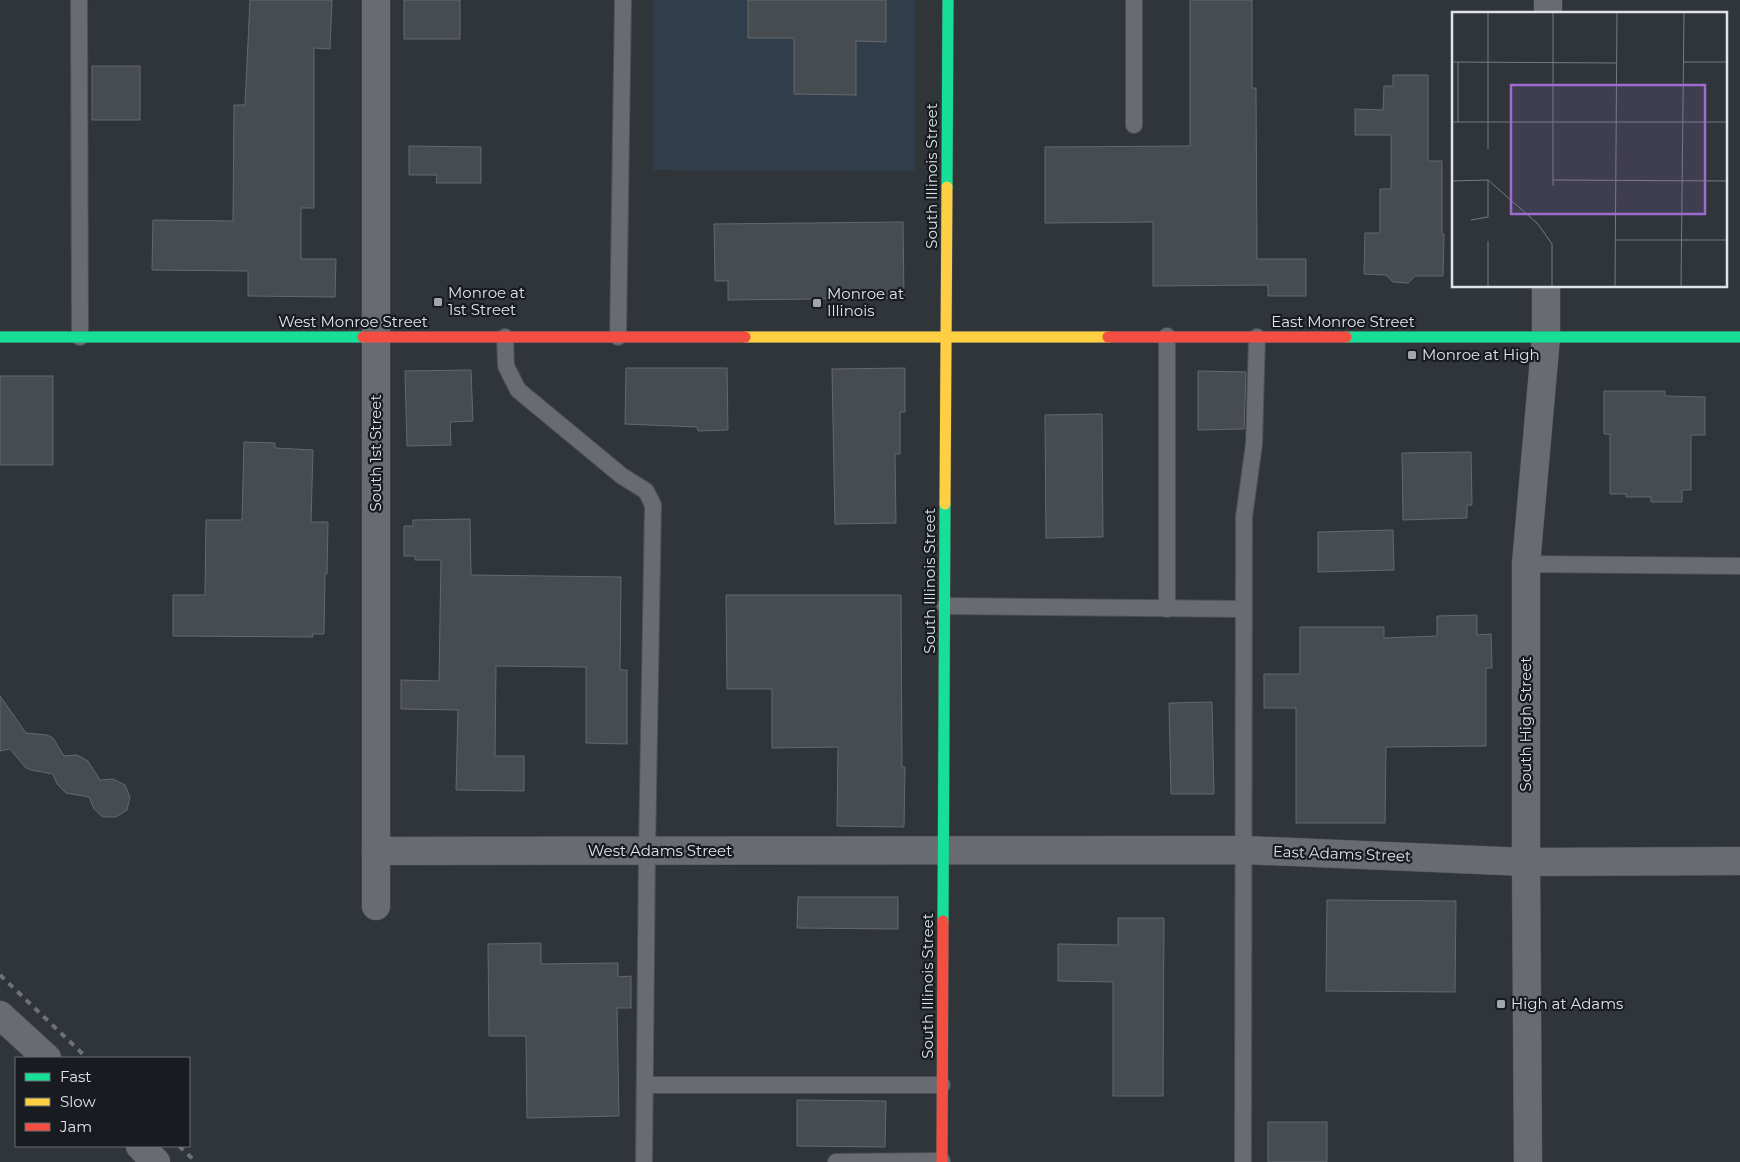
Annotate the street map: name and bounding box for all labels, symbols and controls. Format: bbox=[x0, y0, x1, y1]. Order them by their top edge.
inset map bbox=[1452, 12, 1728, 288]
street label: South Illinois Street bbox=[922, 103, 941, 249]
place label: Monroe at 1st Street bbox=[448, 283, 525, 319]
place label: Monroe at Illinois bbox=[827, 284, 904, 320]
marker: Monroe at 1st Street bbox=[432, 296, 444, 308]
marker: Monroe at Illinois bbox=[811, 297, 823, 309]
street label: West Monroe Street bbox=[278, 312, 428, 331]
street label: East Monroe Street bbox=[1271, 312, 1415, 331]
place label: Monroe at High bbox=[1422, 345, 1540, 364]
marker: Monroe at High bbox=[1406, 349, 1418, 361]
street label: South 1st Street bbox=[366, 395, 385, 511]
street label: South Illinois Street bbox=[920, 508, 939, 654]
street label: South High Street bbox=[1516, 657, 1535, 791]
street label: West Adams Street bbox=[588, 841, 732, 860]
street label: East Adams Street bbox=[1273, 842, 1411, 865]
street label: South Illinois Street bbox=[918, 913, 937, 1059]
place label: High at Adams bbox=[1511, 994, 1623, 1013]
marker: High at Adams bbox=[1495, 998, 1507, 1010]
legend bbox=[15, 1057, 190, 1147]
text: Fast bbox=[60, 1067, 91, 1086]
text: Slow bbox=[60, 1092, 96, 1111]
text: Jam bbox=[59, 1117, 92, 1136]

